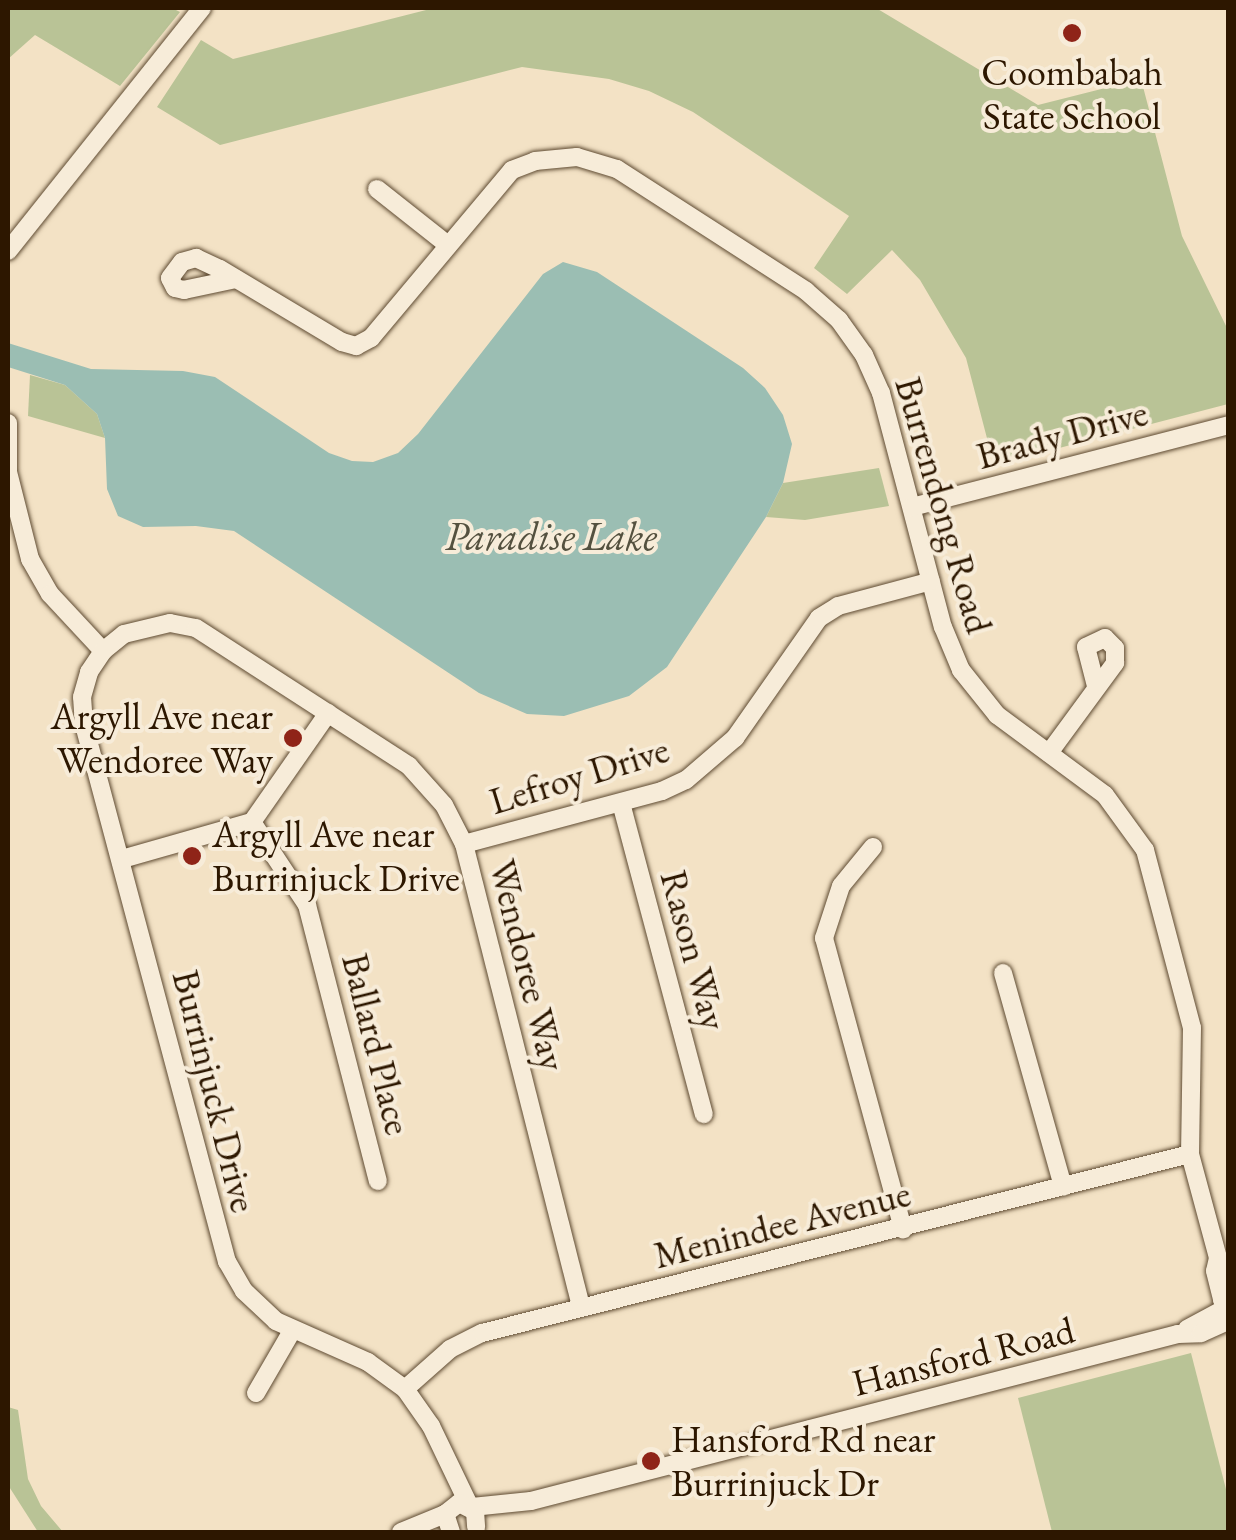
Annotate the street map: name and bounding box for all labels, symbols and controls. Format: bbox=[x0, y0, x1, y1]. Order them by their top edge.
marker: Coombabah State School bbox=[1061, 22, 1083, 44]
place label: Coombabah State School bbox=[981, 49, 1163, 138]
street label: Burrendong Road bbox=[886, 372, 1002, 638]
street label: Brady Drive bbox=[972, 389, 1152, 479]
water label: Paradise Lake bbox=[445, 512, 657, 560]
place label: Argyll Ave near Wendoree Way bbox=[51, 693, 273, 782]
street label: Lefroy Drive bbox=[484, 726, 674, 824]
marker: Argyll Ave near Wendoree Way bbox=[282, 727, 304, 749]
place label: Argyll Ave near Burrinjuck Drive bbox=[212, 811, 460, 901]
marker: Argyll Ave near Burrinjuck Drive bbox=[181, 845, 203, 867]
street label: Wendoree Way bbox=[480, 855, 576, 1075]
street label: Rason Way bbox=[651, 865, 737, 1035]
street label: Ballard Place bbox=[332, 949, 422, 1139]
street label: Burrinjuck Drive bbox=[163, 965, 267, 1217]
street label: Menindee Avenue bbox=[649, 1170, 915, 1278]
street label: Hansford Road bbox=[847, 1306, 1079, 1406]
place label: Hansford Rd near Burrinjuck Dr bbox=[671, 1416, 935, 1506]
marker: Hansford Rd near Burrinjuck Dr bbox=[640, 1450, 662, 1472]

